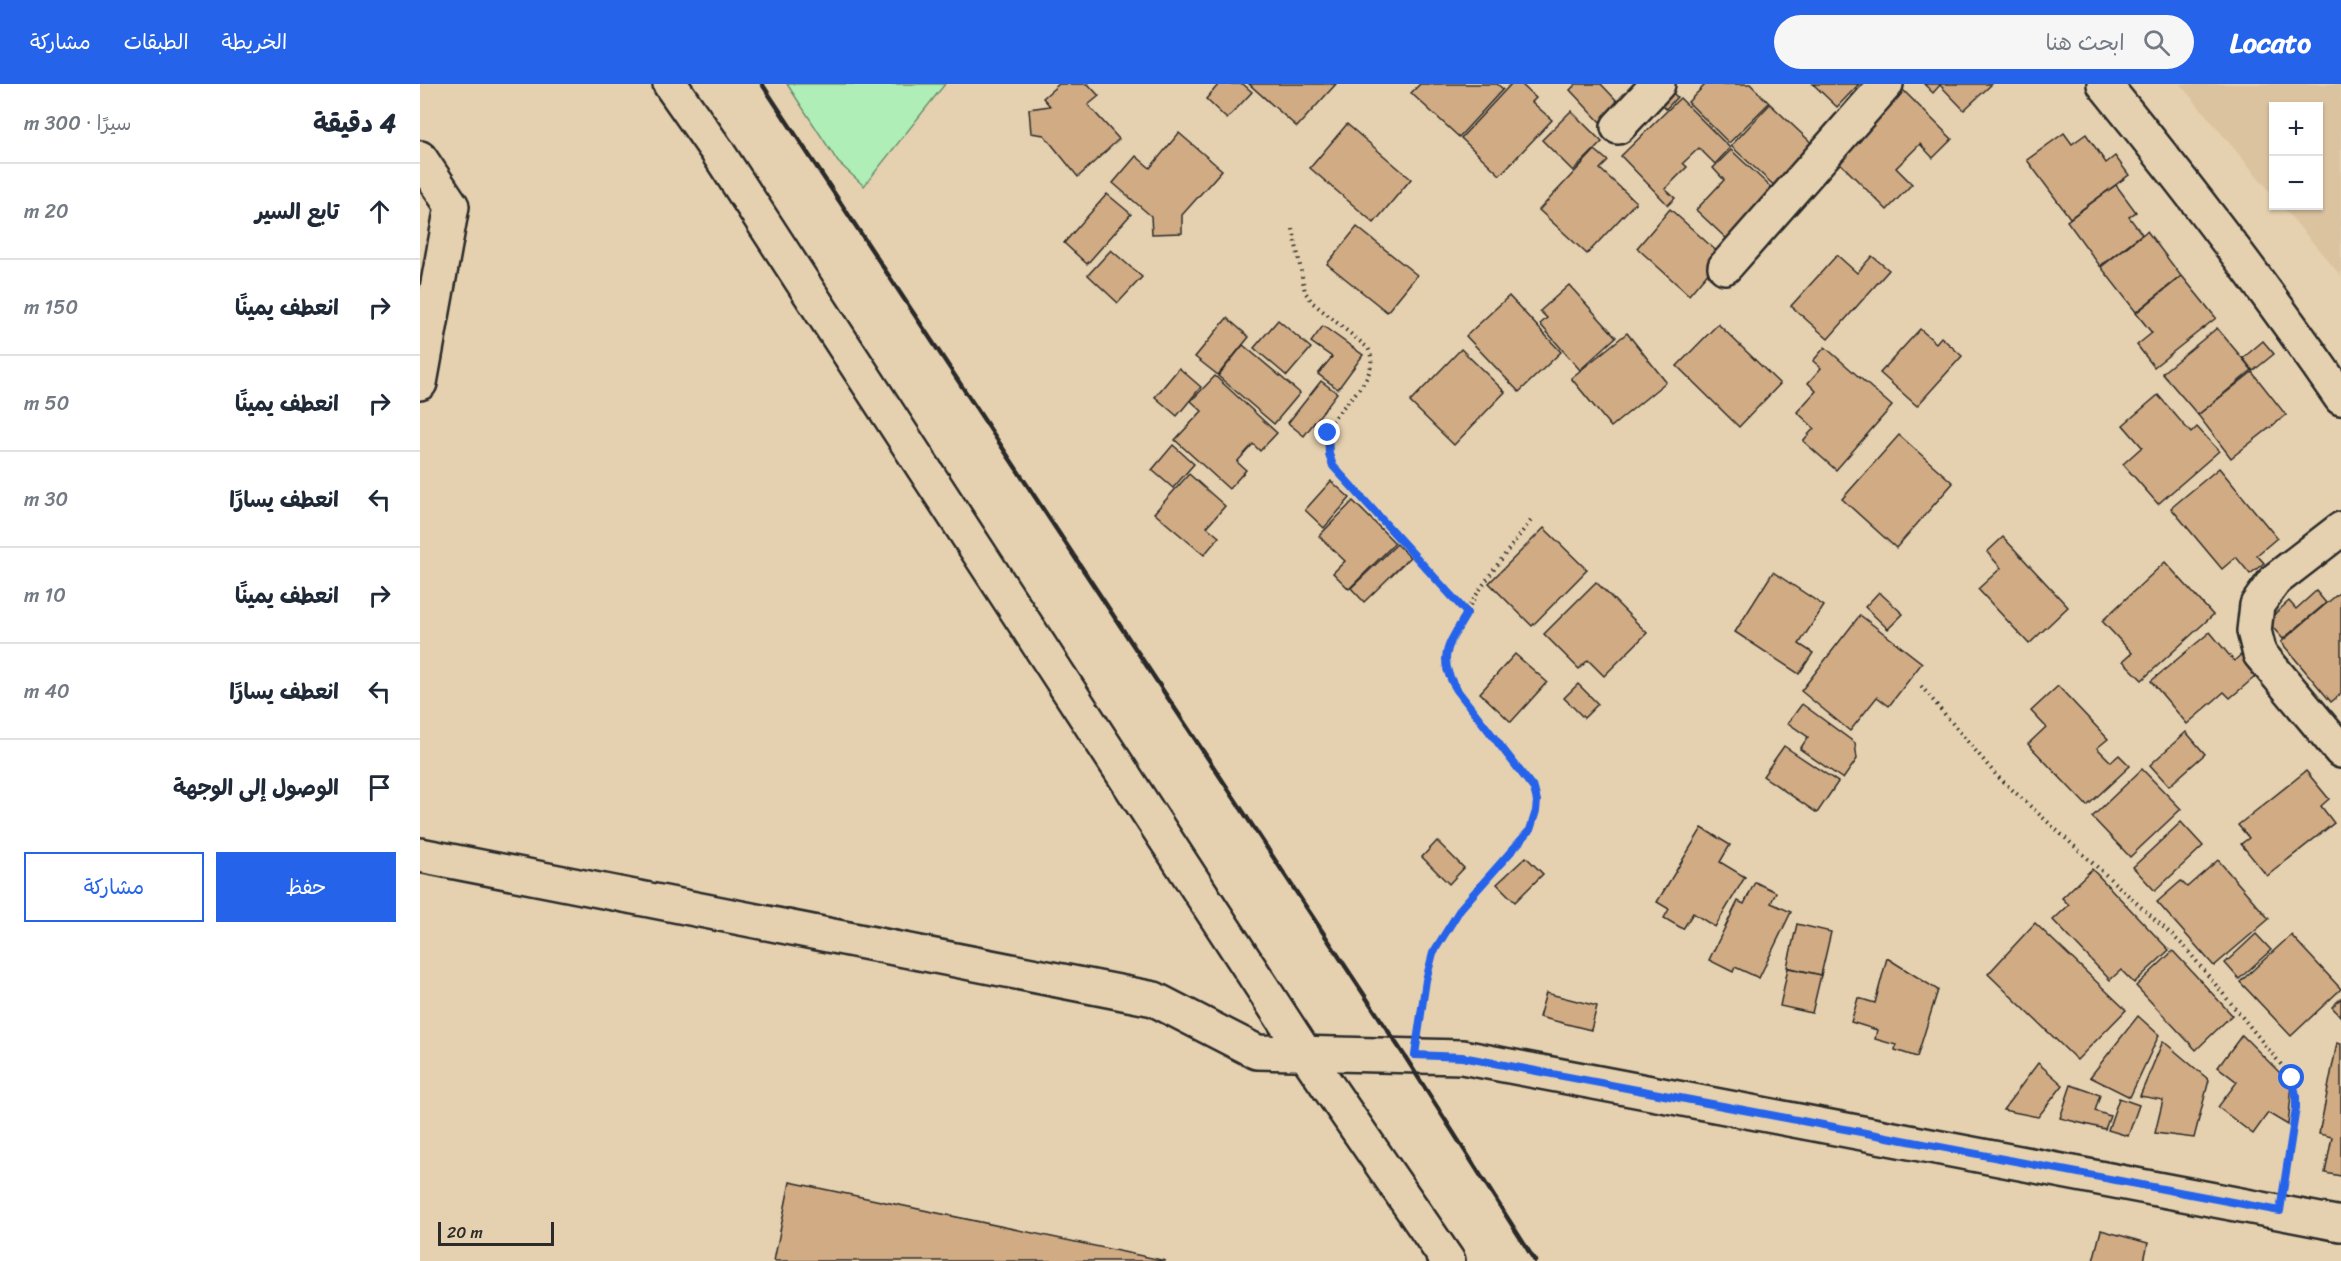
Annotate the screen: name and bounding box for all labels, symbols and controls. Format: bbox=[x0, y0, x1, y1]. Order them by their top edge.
search box bbox=[1774, 15, 2194, 69]
text: Locato bbox=[2230, 18, 2311, 67]
text: مشاركة bbox=[30, 23, 91, 61]
text: الطبقات bbox=[124, 23, 189, 61]
text: الخريطة bbox=[222, 23, 287, 61]
text: ابحث هنا bbox=[2045, 23, 2125, 62]
icon: search bbox=[2140, 26, 2173, 59]
text: 4 دقيقة bbox=[313, 100, 396, 146]
map controls bbox=[2269, 102, 2323, 210]
button: + bbox=[2269, 102, 2323, 156]
text: سيرًا · 300 m bbox=[24, 106, 131, 141]
button: − bbox=[2269, 156, 2323, 210]
text: تابع السير bbox=[255, 192, 339, 231]
text: 20 m bbox=[24, 194, 69, 229]
icon: ahead bbox=[363, 195, 396, 228]
text: انعطف يمينًا bbox=[235, 288, 339, 327]
text: 150 m bbox=[24, 290, 78, 325]
icon: right bbox=[363, 291, 396, 324]
text: انعطف يمينًا bbox=[235, 384, 339, 423]
text: 50 m bbox=[24, 386, 69, 421]
icon: right bbox=[363, 387, 396, 420]
route end bbox=[1314, 419, 1340, 445]
text: انعطف يسارًا bbox=[229, 480, 339, 519]
text: 30 m bbox=[24, 482, 68, 517]
icon: left bbox=[363, 483, 396, 516]
text: انعطف يمينًا bbox=[235, 576, 339, 615]
text: 10 m bbox=[24, 578, 66, 613]
icon: right bbox=[363, 579, 396, 612]
text: انعطف يسارًا bbox=[229, 672, 339, 711]
text: 40 m bbox=[24, 674, 70, 709]
icon: left bbox=[363, 675, 396, 708]
text: الوصول إلى الوجهة bbox=[173, 768, 339, 807]
icon: arrive bbox=[363, 771, 396, 804]
button: مشاركة bbox=[24, 852, 204, 922]
button: حفظ bbox=[216, 852, 396, 922]
route start bbox=[2278, 1064, 2304, 1090]
text: 20 m bbox=[447, 1218, 483, 1247]
scale bar bbox=[438, 1219, 554, 1246]

